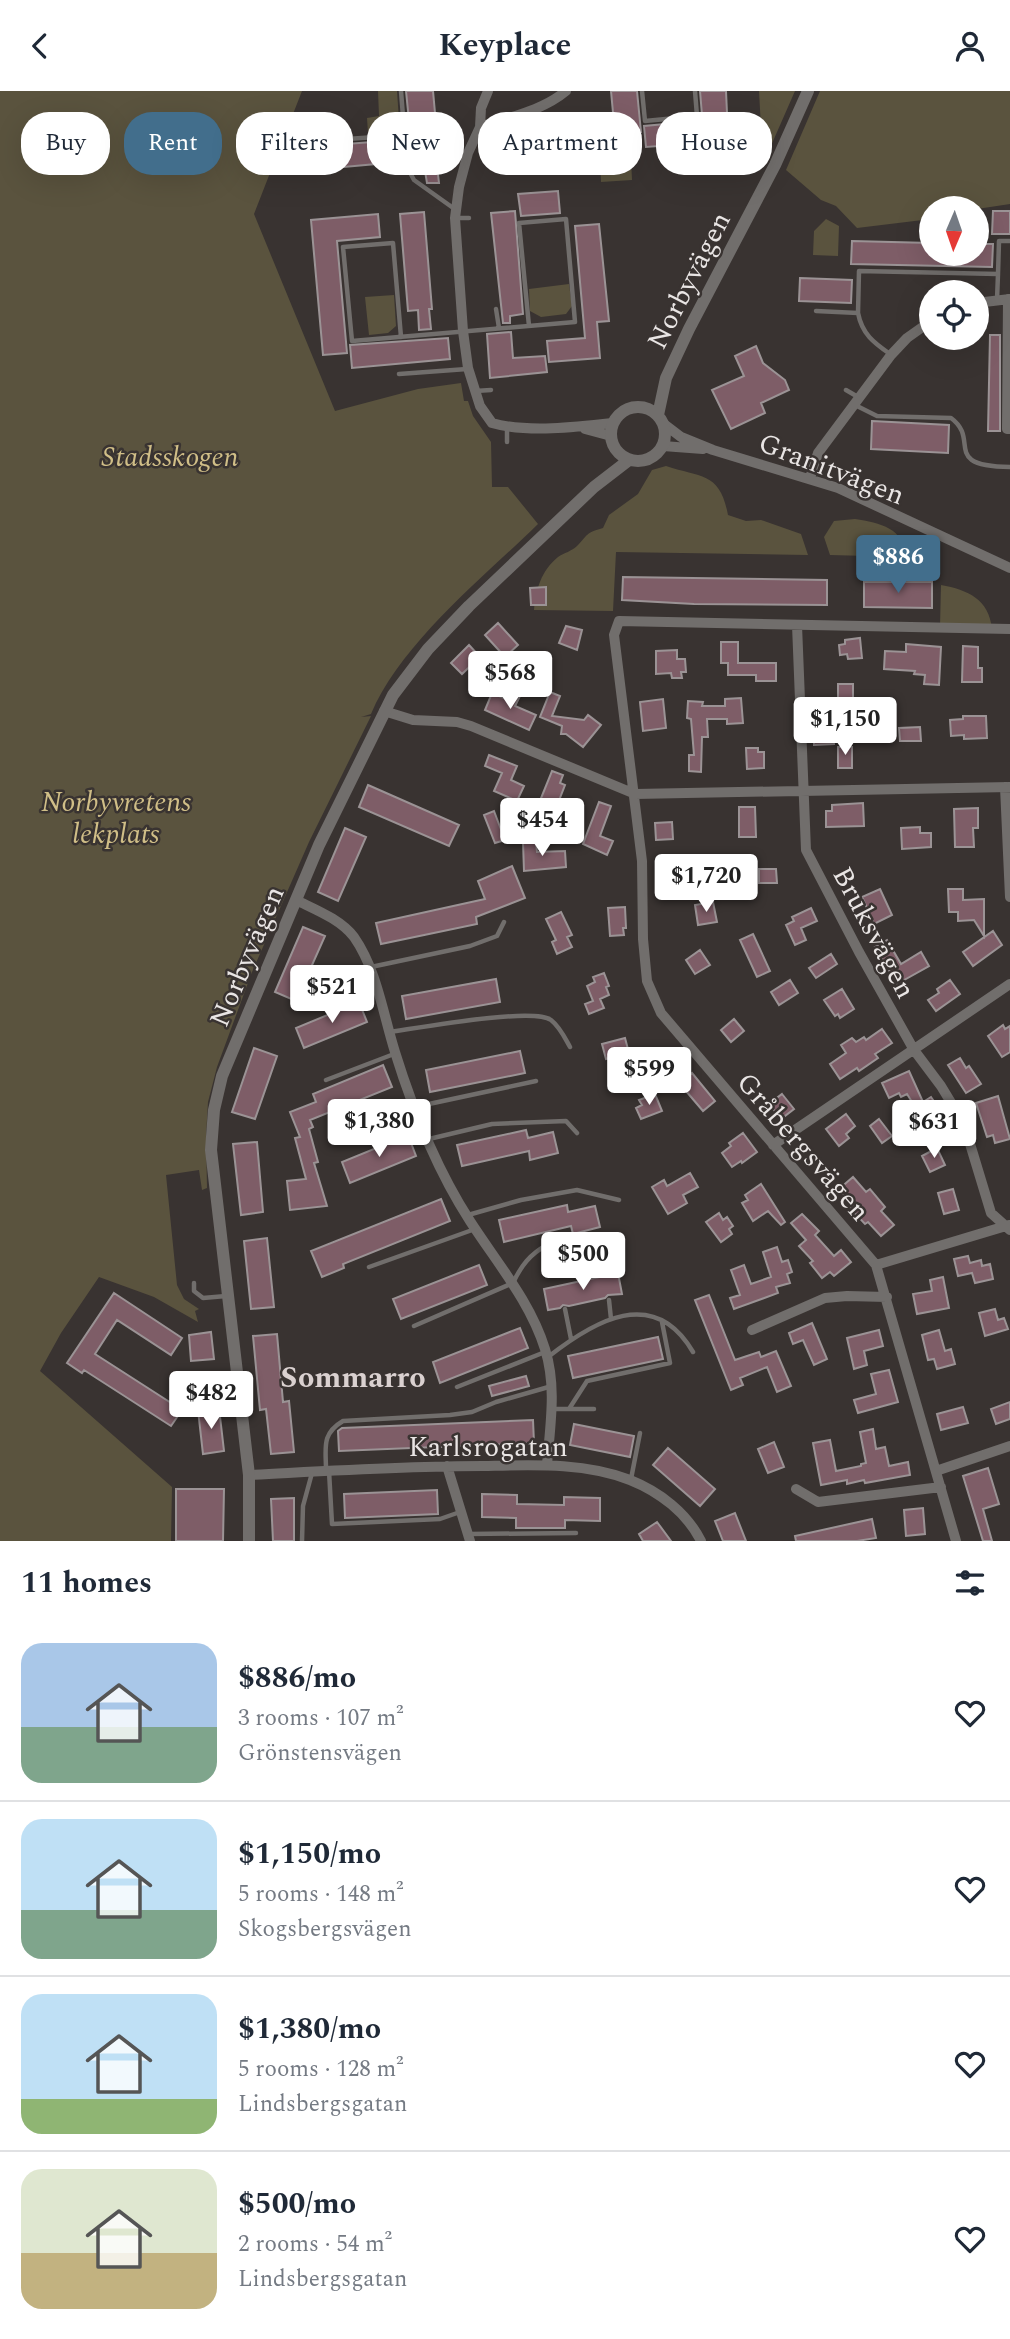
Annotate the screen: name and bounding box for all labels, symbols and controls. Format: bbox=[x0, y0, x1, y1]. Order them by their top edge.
text: Keyplace bbox=[439, 21, 571, 70]
icon: back bbox=[21, 27, 59, 65]
icon: person bbox=[951, 27, 989, 65]
chip: Buy bbox=[21, 112, 110, 175]
chip: Rent bbox=[124, 112, 222, 175]
chip: Filters bbox=[236, 112, 353, 175]
chip: New bbox=[367, 112, 464, 175]
chip: Apartment bbox=[478, 112, 642, 175]
chip: House bbox=[656, 112, 772, 175]
north arrow bbox=[919, 196, 989, 266]
map controls bbox=[919, 196, 989, 350]
street label: Norbyvägen bbox=[636, 204, 742, 357]
button: locate bbox=[919, 280, 989, 350]
street label: Granitvägen bbox=[752, 422, 911, 517]
park label: Stadsskogen bbox=[102, 436, 239, 479]
pin: $886 bbox=[857, 535, 939, 595]
text: $886 bbox=[872, 540, 924, 575]
pin: $568 bbox=[469, 651, 551, 711]
text: $568 bbox=[484, 656, 536, 691]
pin: $1,150 bbox=[788, 697, 902, 757]
text: $1,150 bbox=[810, 702, 880, 737]
park label: Norbyvretens lekplats bbox=[41, 781, 191, 856]
pin: $454 bbox=[501, 799, 583, 858]
text: $454 bbox=[516, 803, 568, 838]
pin: $1,720 bbox=[649, 855, 763, 914]
text: $1,720 bbox=[671, 859, 741, 894]
street label: Bruksvägen bbox=[821, 859, 927, 1006]
street label: Norbyvägen bbox=[198, 879, 296, 1034]
pin: $521 bbox=[291, 965, 373, 1025]
text: $521 bbox=[306, 970, 358, 1005]
pin: $599 bbox=[608, 1047, 690, 1107]
text: $599 bbox=[623, 1052, 675, 1087]
street label: Gråbergsvägen bbox=[726, 1063, 880, 1231]
pin: $1,380 bbox=[322, 1100, 436, 1159]
pin: $631 bbox=[893, 1101, 975, 1160]
text: $1,380 bbox=[344, 1104, 414, 1139]
text: $631 bbox=[908, 1105, 960, 1140]
pin: $500 bbox=[542, 1233, 624, 1292]
text: $500 bbox=[557, 1237, 609, 1272]
district label: Sommarro bbox=[280, 1355, 426, 1401]
pin: $482 bbox=[170, 1371, 252, 1431]
text: $482 bbox=[185, 1376, 237, 1411]
street label: Karlsrogatan bbox=[408, 1426, 568, 1469]
text: 11 homes bbox=[21, 1560, 152, 1606]
icon: filters bbox=[951, 1564, 989, 1602]
text: $886/mo bbox=[238, 1655, 356, 1701]
icon: home bbox=[77, 1671, 161, 1755]
icon: heart bbox=[951, 1694, 989, 1732]
text: 3 rooms · 107 m² bbox=[238, 1701, 404, 1736]
text: Grönstensvägen bbox=[238, 1736, 402, 1771]
text: $1,150/mo bbox=[238, 1831, 381, 1877]
icon: home bbox=[77, 1847, 161, 1931]
icon: heart bbox=[951, 1870, 989, 1908]
text: 5 rooms · 148 m² bbox=[238, 1877, 404, 1912]
text: Skogsbergsvägen bbox=[238, 1912, 412, 1947]
text: $1,380/mo bbox=[238, 2006, 381, 2052]
icon: home bbox=[77, 2022, 161, 2106]
icon: heart bbox=[951, 2045, 989, 2083]
text: 5 rooms · 128 m² bbox=[238, 2052, 404, 2087]
text: Lindsbergsgatan bbox=[238, 2087, 407, 2122]
text: $500/mo bbox=[238, 2181, 356, 2227]
icon: home bbox=[77, 2197, 161, 2281]
icon: heart bbox=[951, 2220, 989, 2258]
text: 2 rooms · 54 m² bbox=[238, 2227, 392, 2262]
text: Lindsbergsgatan bbox=[238, 2262, 407, 2297]

